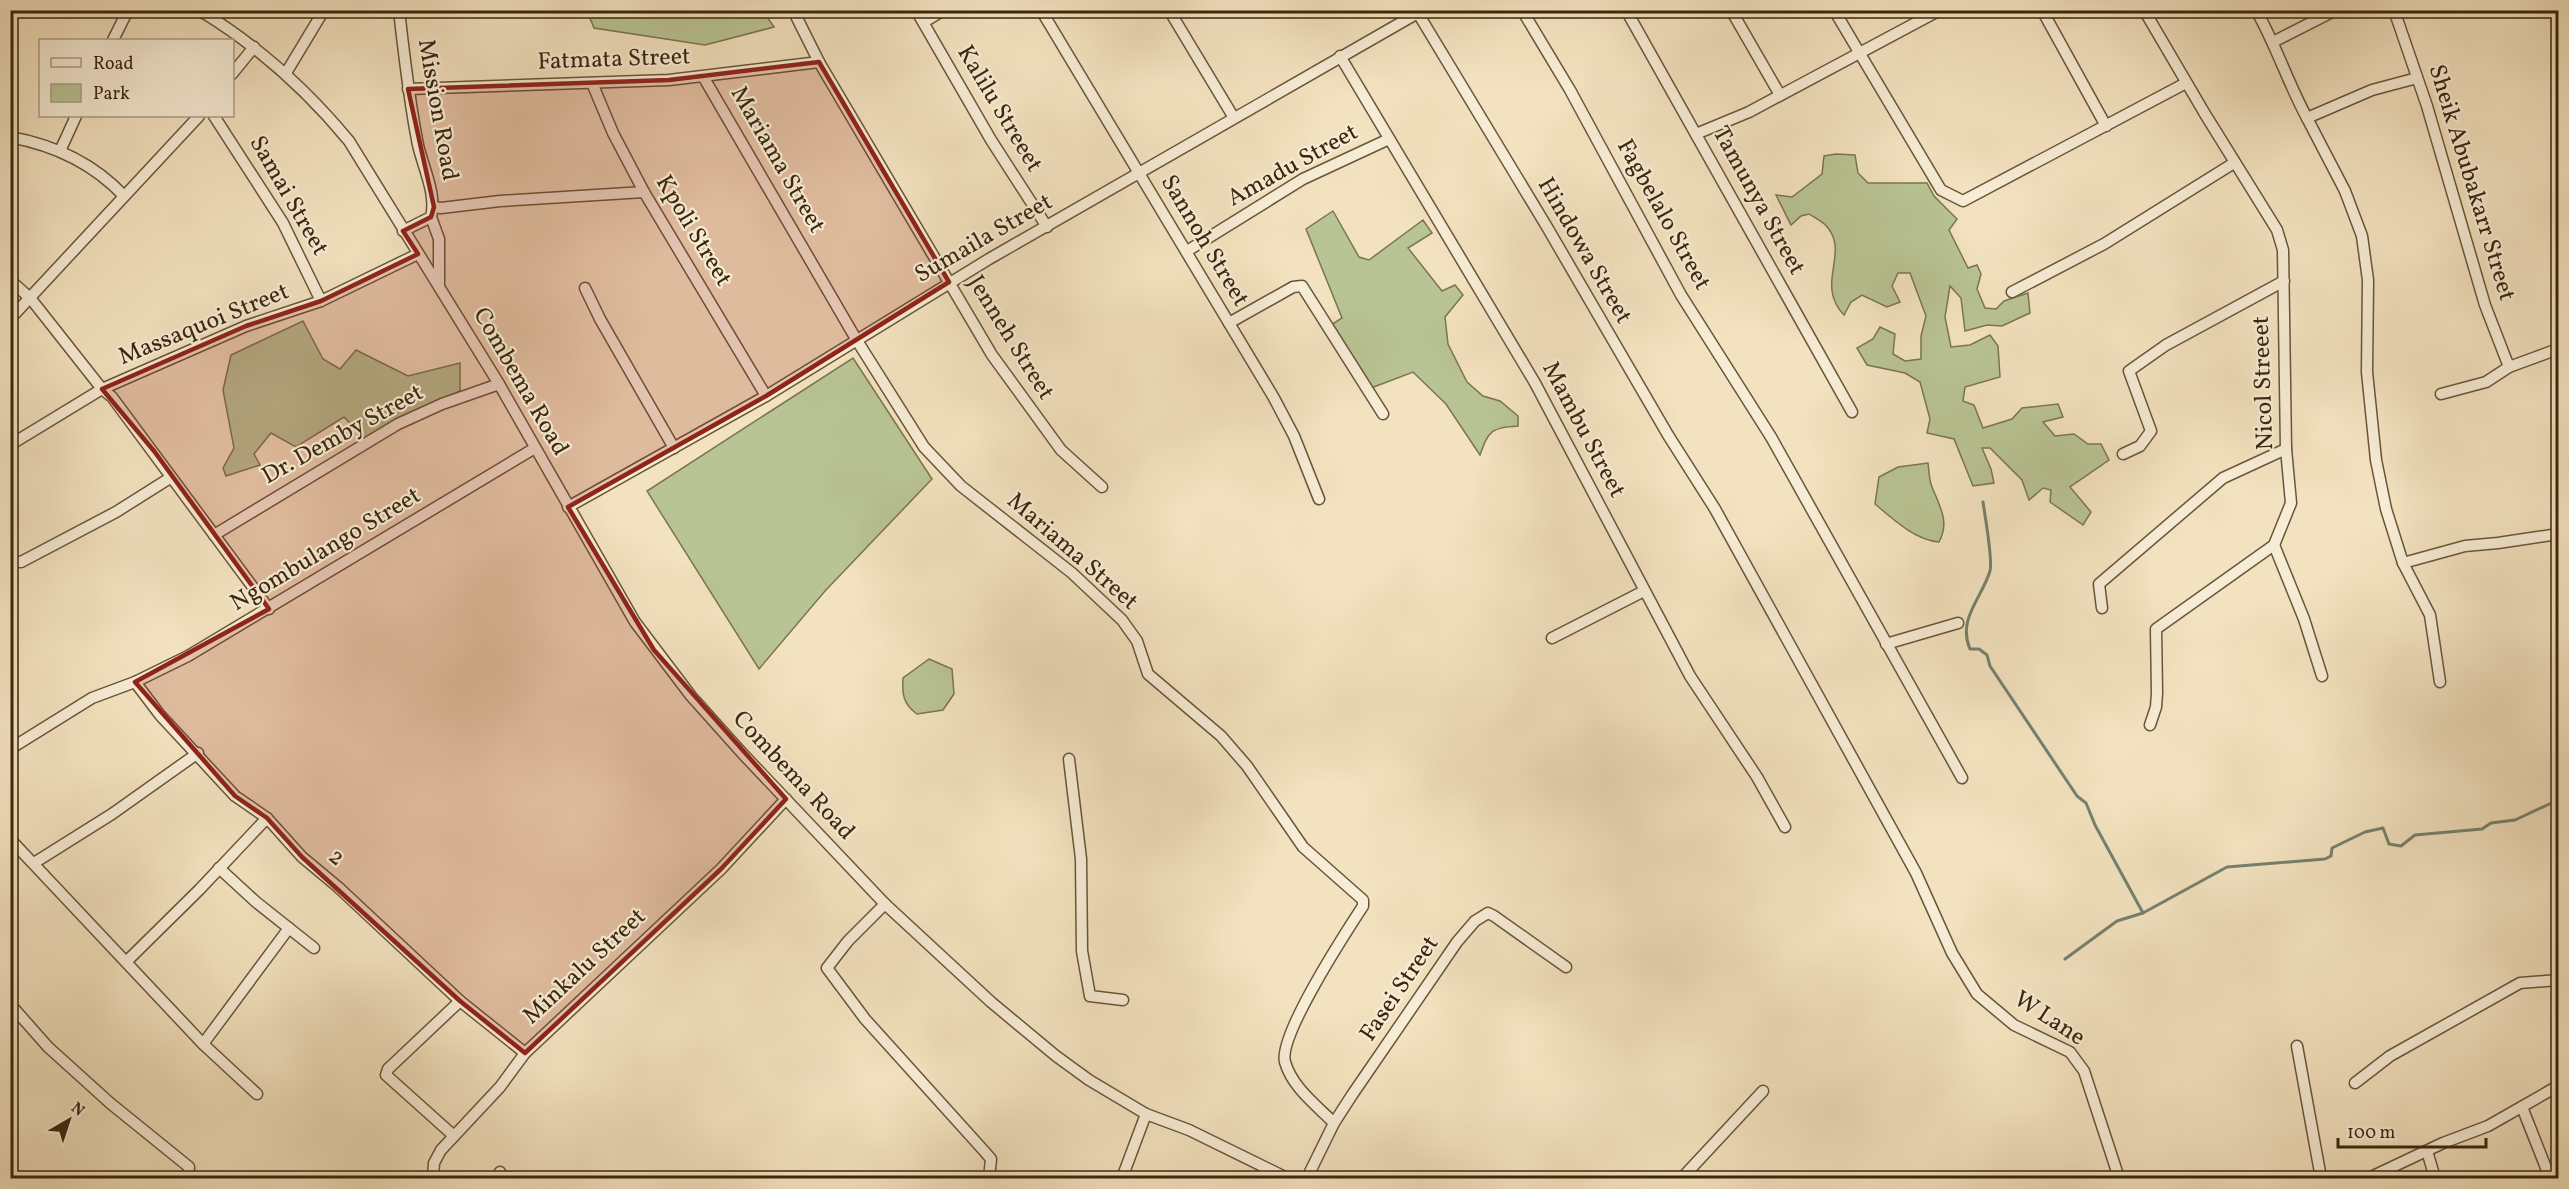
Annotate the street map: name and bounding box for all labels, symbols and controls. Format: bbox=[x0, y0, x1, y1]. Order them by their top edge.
street label: Mission Road bbox=[408, 36, 466, 184]
legend bbox=[39, 39, 234, 117]
street label: Kalilu Streeet bbox=[948, 39, 1050, 179]
street label: Fatmata Street bbox=[537, 40, 691, 80]
text: Road bbox=[93, 52, 134, 77]
street label: Sheik Abubakarr Street bbox=[2419, 61, 2523, 305]
street label: Mariama Street bbox=[721, 80, 833, 240]
text: Park bbox=[93, 82, 130, 107]
street label: Amadu Street bbox=[1221, 116, 1365, 216]
street label: Tamunya Street bbox=[1703, 120, 1813, 282]
street label: Samai Street bbox=[240, 130, 336, 262]
street label: Fagbelalo Street bbox=[1607, 133, 1719, 297]
street label: Kpoli Street bbox=[646, 169, 740, 293]
street label: Sannoh Street bbox=[1151, 169, 1257, 313]
street label: Hindowa Street bbox=[1528, 172, 1640, 330]
street label: Sumaila Street bbox=[909, 186, 1059, 292]
street label: Jenneh Street bbox=[958, 269, 1062, 407]
street label: Massaquoi Street bbox=[114, 275, 294, 375]
street label: Combema Road bbox=[464, 301, 576, 463]
street label: Nicol Streeet bbox=[2245, 315, 2283, 451]
street label: Mambu Street bbox=[1533, 356, 1633, 504]
street label: Dr. Demby Street bbox=[256, 376, 430, 494]
street label: Ngombulango Street bbox=[224, 480, 428, 620]
street label: Mariama Street bbox=[999, 485, 1145, 619]
street label: Combema Road bbox=[724, 704, 862, 848]
street label: 2 bbox=[320, 841, 352, 875]
street label: Minkalu Street bbox=[516, 901, 654, 1033]
street label: Fasei Street bbox=[1352, 929, 1448, 1049]
street label: W Lane bbox=[2007, 983, 2091, 1055]
north arrow bbox=[39, 1090, 99, 1150]
text: N bbox=[66, 1098, 89, 1122]
scale bar bbox=[2338, 1111, 2486, 1149]
text: 100 m bbox=[2347, 1121, 2396, 1146]

